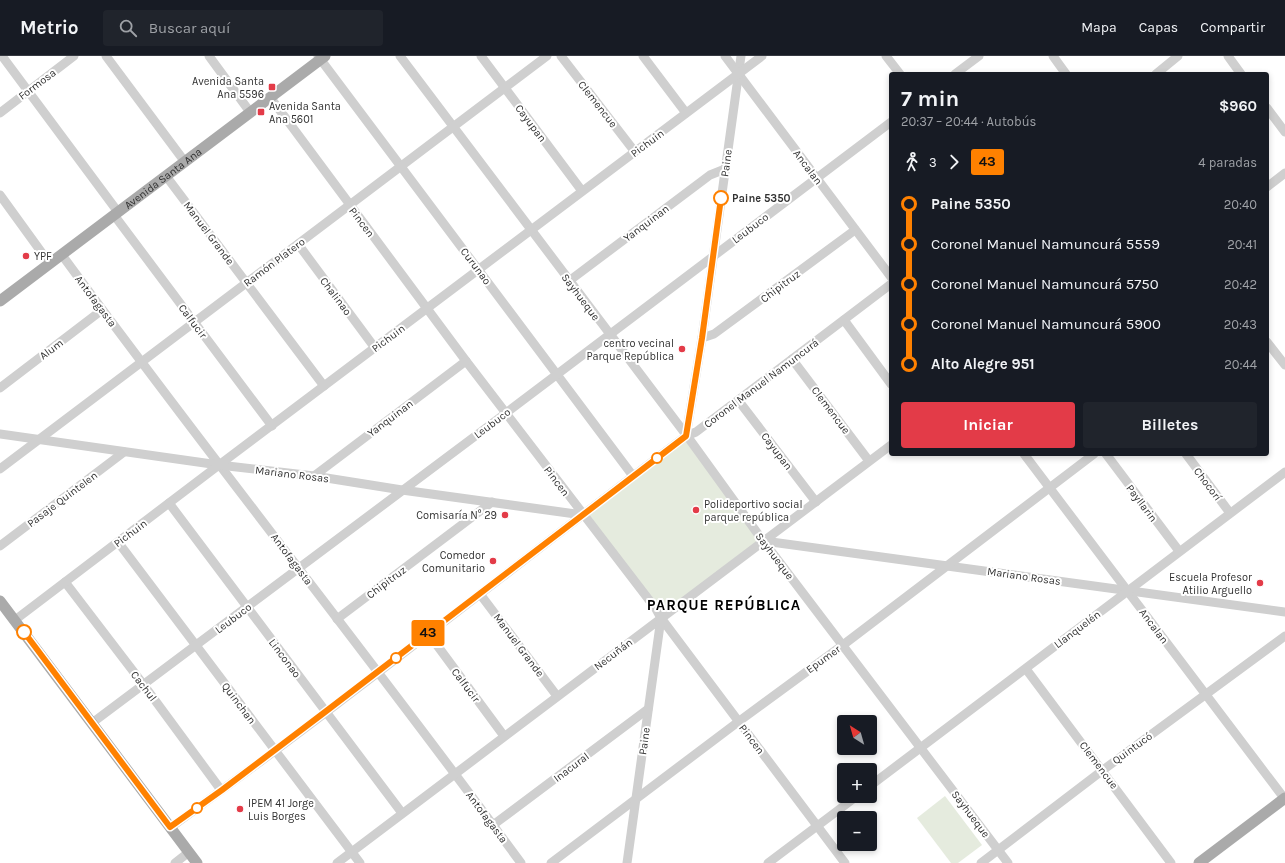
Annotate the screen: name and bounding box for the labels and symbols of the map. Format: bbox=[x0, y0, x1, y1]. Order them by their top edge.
street label: Formosa bbox=[16, 66, 59, 103]
place label: Avenida Santa Ana 5596 bbox=[192, 75, 264, 101]
street label: Clemencue bbox=[575, 78, 620, 131]
marker: Avenida Santa Ana 5596 bbox=[267, 82, 277, 92]
place label: Avenida Santa Ana 5601 bbox=[269, 100, 341, 126]
street label: Cayupan bbox=[512, 102, 549, 145]
marker: Avenida Santa Ana 5601 bbox=[256, 107, 266, 117]
street label: Pichuin bbox=[628, 127, 666, 160]
street label: Avenida Santa Ana bbox=[122, 145, 204, 212]
street label: Ancalan bbox=[790, 147, 825, 187]
street label: Paine bbox=[718, 148, 735, 178]
marker: Paine 5350 bbox=[713, 190, 729, 206]
place label: Paine 5350 bbox=[732, 192, 791, 205]
street label: Manuel Grande bbox=[181, 199, 237, 268]
street label: Yanquinan bbox=[621, 202, 672, 245]
street label: Pincen bbox=[346, 205, 377, 240]
street label: Leubuco bbox=[729, 210, 771, 246]
street label: Ramón Platero bbox=[241, 235, 308, 290]
street label: Curunao bbox=[458, 245, 494, 287]
place label: YPF bbox=[34, 250, 52, 263]
marker: YPF bbox=[21, 251, 31, 261]
street label: Chipitruz bbox=[758, 267, 803, 306]
street label: Sayhueque bbox=[559, 271, 603, 324]
street label: Antofagasta bbox=[72, 273, 119, 330]
street label: Chalinao bbox=[317, 275, 354, 318]
street label: Calfucir bbox=[176, 302, 210, 341]
street label: Pichuin bbox=[369, 322, 407, 355]
street label: Alum bbox=[37, 336, 66, 363]
street label: Coronel Manuel Namuncurá bbox=[701, 336, 821, 431]
place label: centro vecinal Parque República bbox=[586, 337, 674, 363]
marker: centro vecinal Parque República bbox=[677, 344, 687, 354]
street label: Clemencue bbox=[809, 384, 853, 437]
street label: Yanquinan bbox=[365, 397, 416, 440]
street label: Leubuco bbox=[471, 405, 513, 441]
street label: Cayupan bbox=[758, 430, 795, 473]
unlabelled marker bbox=[651, 452, 663, 464]
street label: Mariano Rosas bbox=[254, 464, 330, 486]
street label: Pincen bbox=[541, 464, 572, 499]
street label: Chocorí bbox=[1191, 465, 1225, 504]
street label: Pasaje Quintelen bbox=[25, 469, 100, 530]
street label: Payllarin bbox=[1123, 482, 1160, 525]
place label: Polideportivo social parque república bbox=[704, 498, 803, 524]
marker: Polideportivo social parque república bbox=[691, 505, 701, 515]
place label: Comisaría N° 29 bbox=[416, 509, 497, 522]
marker: Comisaría N° 29 bbox=[500, 510, 510, 520]
street label: Pichuin bbox=[111, 517, 149, 550]
street label: Sayhueque bbox=[753, 530, 797, 583]
street label: Antofagasta bbox=[268, 531, 315, 588]
place label: Comedor Comunitario bbox=[422, 549, 485, 575]
marker: Comedor Comunitario bbox=[488, 556, 498, 566]
street label: Chipitruz bbox=[364, 563, 409, 602]
street label: Mariano Rosas bbox=[986, 565, 1062, 588]
place label: Escuela Profesor Atilio Arguello bbox=[1169, 571, 1252, 597]
marker: Escuela Profesor Atilio Arguello bbox=[1255, 578, 1265, 588]
district label: PARQUE REPÚBLICA bbox=[647, 595, 801, 614]
street label: Leubuco bbox=[212, 600, 254, 636]
street label: Ancalan bbox=[1136, 606, 1171, 646]
street label: Llanquelén bbox=[1051, 608, 1103, 651]
street label: Manuel Grande bbox=[491, 611, 547, 680]
line badge: 43 bbox=[410, 620, 446, 646]
unlabelled marker bbox=[16, 624, 32, 640]
street label: Linconao bbox=[266, 636, 303, 680]
street label: Necuñán bbox=[591, 636, 635, 673]
street label: Epumer bbox=[804, 643, 843, 676]
unlabelled marker bbox=[390, 652, 402, 664]
street label: Calfucir bbox=[449, 666, 483, 705]
street label: Cachul bbox=[128, 668, 159, 704]
street label: Quinchan bbox=[219, 680, 258, 727]
north arrow bbox=[837, 715, 877, 755]
street label: Pincen bbox=[736, 722, 767, 757]
street label: Paine bbox=[636, 726, 653, 756]
street label: Quintucó bbox=[1110, 730, 1155, 767]
street label: Clemencue bbox=[1077, 739, 1121, 792]
street label: Inacural bbox=[551, 750, 592, 785]
street label: Sayhueque bbox=[949, 788, 993, 841]
street label: Antofagasta bbox=[463, 789, 510, 846]
place label: IPEM 41 Jorge Luis Borges bbox=[248, 797, 314, 823]
unlabelled marker bbox=[191, 802, 203, 814]
marker: IPEM 41 Jorge Luis Borges bbox=[235, 804, 245, 814]

